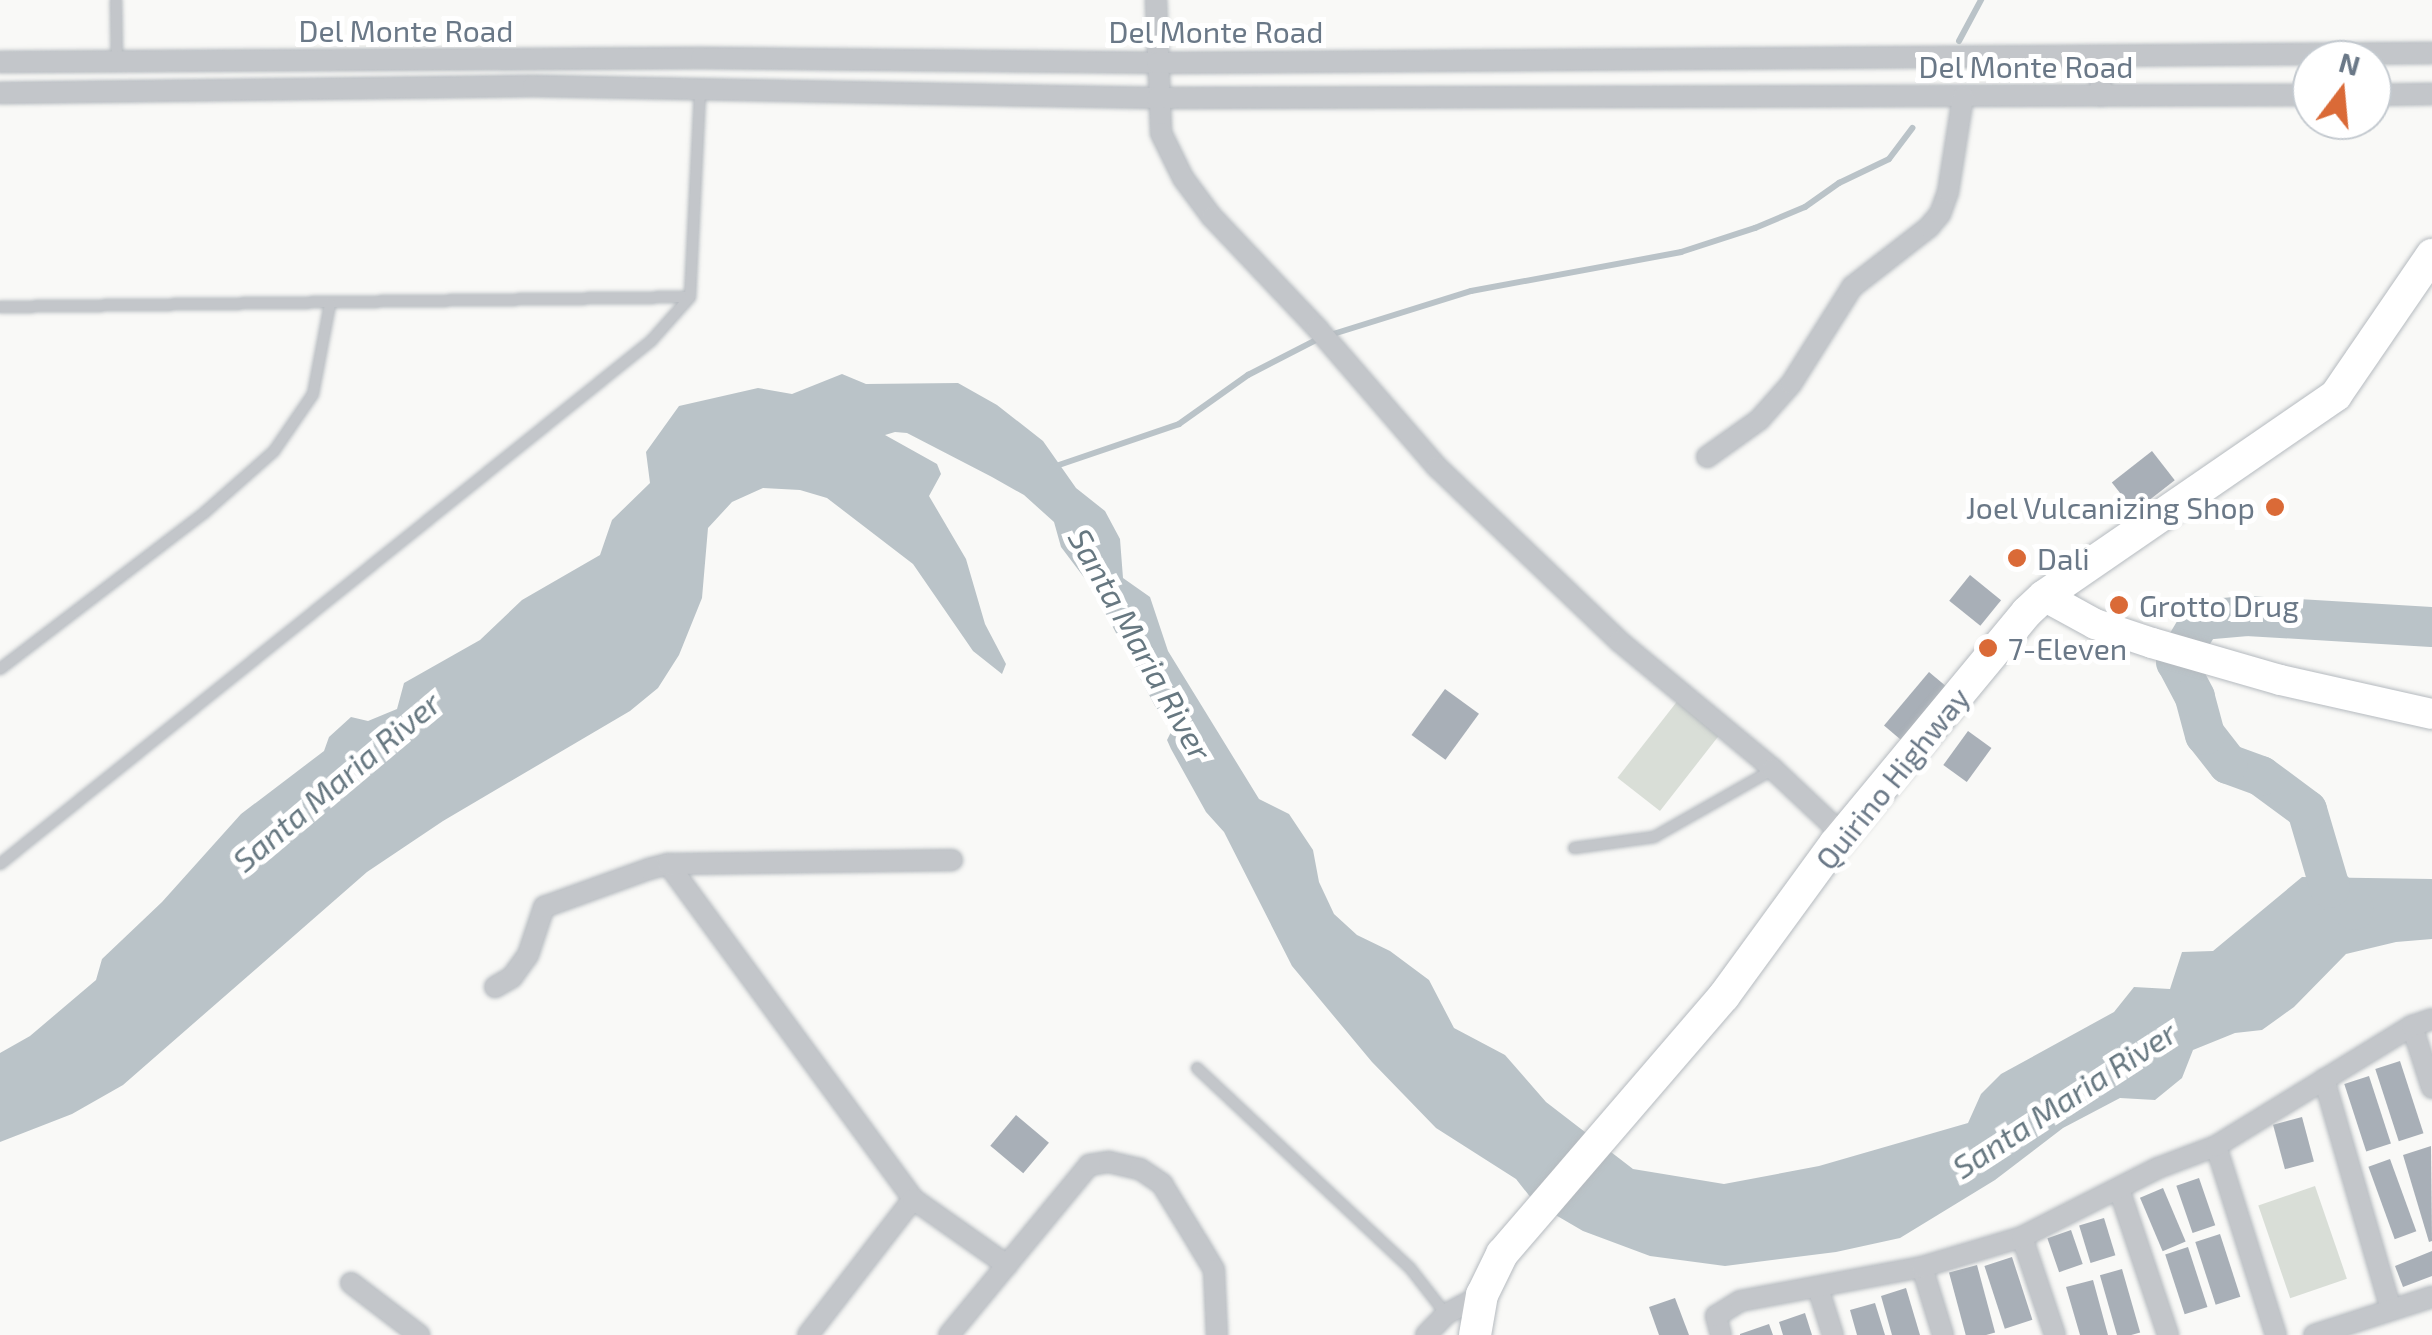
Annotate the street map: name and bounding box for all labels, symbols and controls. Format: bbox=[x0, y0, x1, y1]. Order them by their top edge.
street label: Del Monte Road bbox=[298, 12, 514, 48]
street label: Del Monte Road bbox=[1108, 13, 1324, 49]
north arrow bbox=[2292, 40, 2392, 140]
text: N bbox=[2335, 44, 2364, 82]
street label: Del Monte Road bbox=[1918, 48, 2134, 84]
place label: Joel Vulcanizing Shop bbox=[1964, 489, 2255, 525]
marker: Joel Vulcanizing Shop bbox=[2264, 496, 2286, 518]
water label: Santa Maria River bbox=[1061, 521, 1221, 767]
place label: Dali bbox=[2037, 540, 2090, 576]
marker: Dali bbox=[2006, 547, 2028, 569]
place label: Grotto Drug bbox=[2139, 587, 2299, 623]
marker: Grotto Drug bbox=[2108, 594, 2130, 616]
place label: 7-Eleven bbox=[2008, 630, 2127, 666]
marker: 7-Eleven bbox=[1977, 637, 1999, 659]
street label: Quirino Highway bbox=[1808, 680, 1976, 876]
water label: Santa Maria River bbox=[224, 683, 448, 879]
water label: Santa Maria River bbox=[1945, 1012, 2183, 1186]

